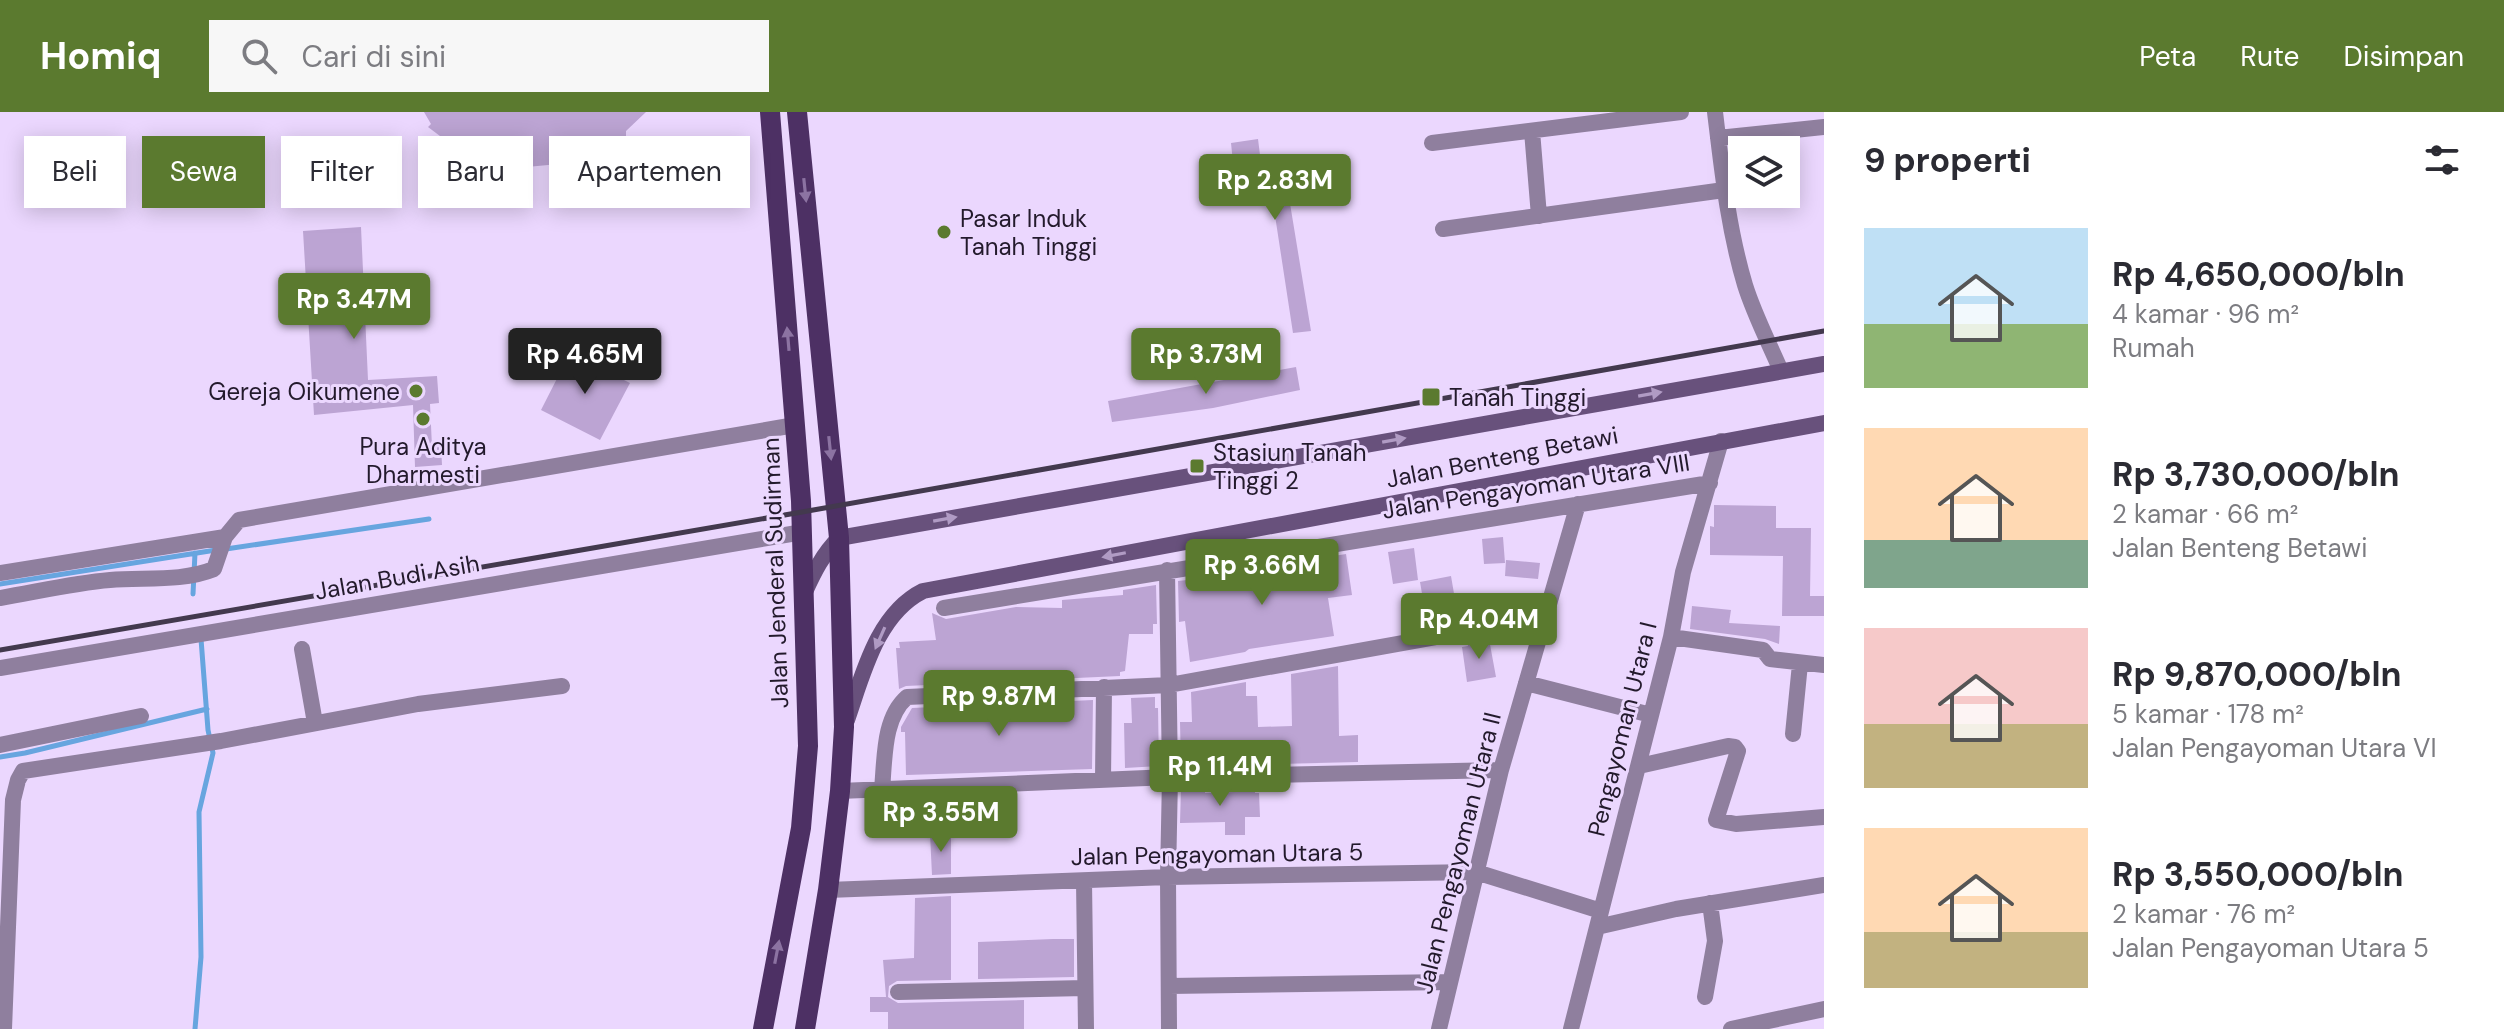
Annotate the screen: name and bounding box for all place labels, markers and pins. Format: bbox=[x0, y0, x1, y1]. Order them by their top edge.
pin: Rp 2.83M bbox=[1192, 154, 1358, 222]
place label: Pasar Induk Tanah Tinggi bbox=[960, 203, 1097, 262]
marker: Pasar Induk Tanah Tinggi bbox=[935, 223, 953, 241]
pin: Rp 3.47M bbox=[271, 273, 437, 341]
pin: Rp 4.65M bbox=[502, 328, 668, 396]
pin: Rp 3.73M bbox=[1123, 328, 1289, 396]
place label: Gereja Oikumene bbox=[208, 376, 400, 407]
marker: Gereja Oikumene bbox=[407, 382, 425, 400]
place label: Tanah Tinggi bbox=[1449, 382, 1586, 413]
marker: Tanah Tinggi bbox=[1420, 386, 1442, 408]
marker: Pura Aditya Dharmesti bbox=[414, 410, 432, 428]
place label: Pura Aditya Dharmesti bbox=[359, 431, 487, 490]
place label: Stasiun Tanah Tinggi 2 bbox=[1213, 437, 1366, 496]
marker: Stasiun Tanah Tinggi 2 bbox=[1188, 457, 1206, 475]
pin: Rp 3.66M bbox=[1179, 539, 1345, 607]
pin: Rp 4.04M bbox=[1396, 593, 1562, 661]
pin: Rp 9.87M bbox=[916, 670, 1082, 738]
pin: Rp 11.4M bbox=[1137, 740, 1303, 808]
pin: Rp 3.55M bbox=[858, 786, 1024, 854]

